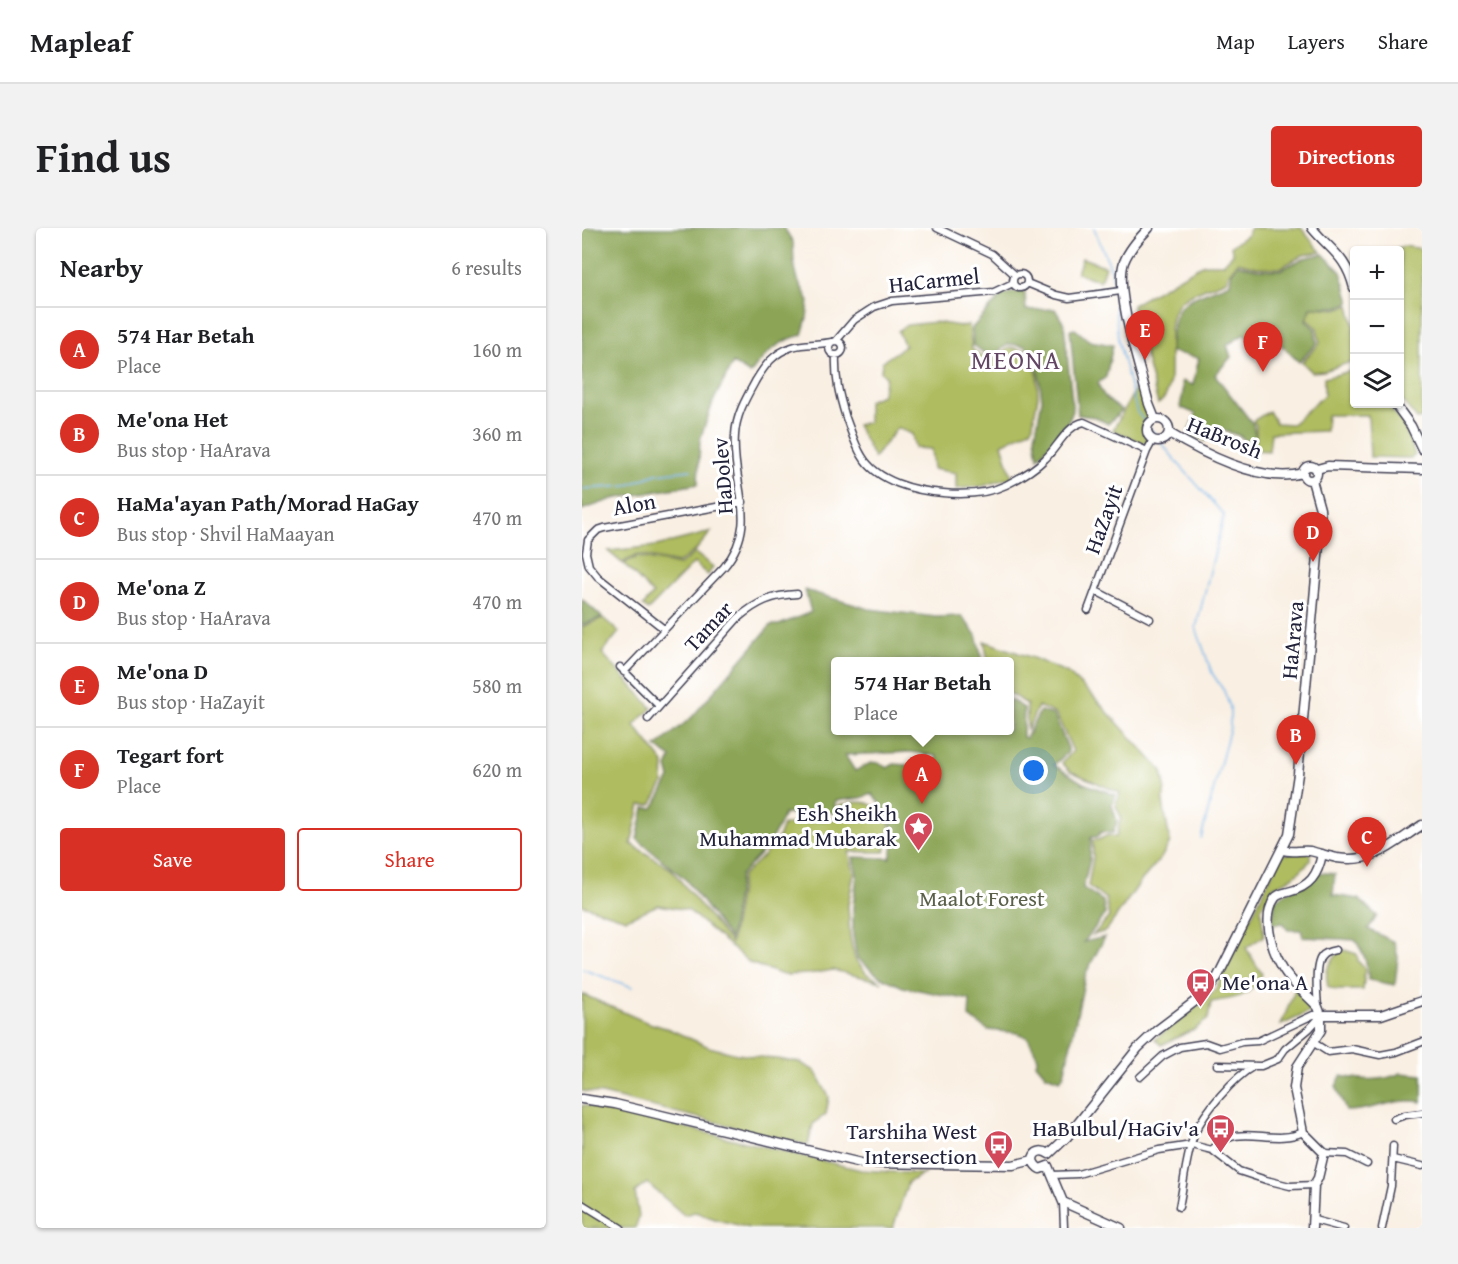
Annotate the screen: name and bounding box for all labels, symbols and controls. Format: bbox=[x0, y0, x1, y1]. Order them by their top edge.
text: Mapleaf bbox=[30, 21, 131, 62]
text: Map bbox=[1216, 26, 1255, 57]
text: Layers bbox=[1288, 26, 1345, 57]
text: Share bbox=[1378, 26, 1428, 57]
text: Find us bbox=[36, 126, 171, 187]
button: Directions bbox=[1271, 126, 1422, 187]
map controls bbox=[1350, 246, 1404, 408]
button: + bbox=[1350, 246, 1404, 300]
text: Nearby bbox=[60, 248, 143, 287]
text: 6 results bbox=[451, 253, 522, 282]
street label: HaCarmel bbox=[887, 259, 981, 301]
button: − bbox=[1350, 300, 1404, 354]
pin: E bbox=[1126, 310, 1164, 360]
text: 574 Har Betah bbox=[117, 319, 255, 351]
pin: F bbox=[1244, 322, 1282, 372]
text: A bbox=[73, 335, 86, 364]
text: 160 m bbox=[472, 335, 522, 364]
district label: MEONA bbox=[971, 340, 1061, 379]
text: Place bbox=[117, 351, 161, 380]
button: layers bbox=[1350, 354, 1404, 408]
text: Me'ona Het bbox=[117, 403, 228, 435]
street label: HaBrosh bbox=[1183, 407, 1268, 467]
text: B bbox=[73, 419, 86, 448]
text: 360 m bbox=[472, 419, 522, 448]
text: Bus stop · HaArava bbox=[117, 435, 271, 464]
street label: HaDolev bbox=[703, 436, 741, 516]
street label: HaZayit bbox=[1076, 480, 1130, 558]
street label: Alon bbox=[610, 484, 659, 523]
text: HaMa'ayan Path/Morad HaGay bbox=[117, 487, 419, 519]
text: C bbox=[74, 503, 85, 532]
text: 470 m bbox=[472, 503, 522, 532]
pin: D bbox=[1294, 512, 1332, 562]
text: Bus stop · Shvil HaMaayan bbox=[117, 519, 335, 548]
text: Me'ona Z bbox=[117, 571, 206, 603]
text: D bbox=[73, 587, 86, 616]
text: 470 m bbox=[472, 587, 522, 616]
street label: Tamar bbox=[676, 593, 740, 659]
street label: HaArava bbox=[1273, 599, 1311, 680]
text: Bus stop · HaArava bbox=[117, 603, 271, 632]
text: Me'ona D bbox=[117, 655, 208, 687]
popup bbox=[831, 657, 1014, 735]
text: 574 Har Betah bbox=[854, 666, 991, 698]
text: E bbox=[74, 671, 85, 700]
text: 580 m bbox=[472, 671, 522, 700]
text: Bus stop · HaZayit bbox=[117, 687, 265, 716]
text: Place bbox=[854, 698, 898, 727]
pin: B bbox=[1276, 716, 1316, 765]
text: Tegart fort bbox=[117, 739, 224, 771]
pin: A bbox=[902, 754, 942, 804]
text: F bbox=[74, 755, 85, 784]
text: 620 m bbox=[472, 755, 522, 784]
your location bbox=[1019, 756, 1048, 785]
text: Place bbox=[117, 771, 161, 800]
place label: Esh Sheikh Muhammad Mubarak bbox=[699, 797, 898, 854]
place icon: Esh Sheikh Muhammad Mubarak bbox=[902, 810, 934, 852]
pin: C bbox=[1348, 818, 1386, 867]
button: Save bbox=[60, 828, 285, 891]
button: Share bbox=[297, 828, 522, 891]
park label: Maalot Forest bbox=[919, 882, 1045, 914]
bus stop icon: Me'ona A bbox=[1185, 966, 1217, 1008]
place label: Me'ona A bbox=[1222, 966, 1309, 998]
place label: HaBulbul/HaGiv'a bbox=[1032, 1112, 1200, 1144]
bus stop icon: HaBulbul/HaGiv'a bbox=[1204, 1112, 1236, 1154]
place label: Tarshiha West Intersection bbox=[847, 1115, 978, 1172]
bus stop icon: Tarshiha West Intersection bbox=[982, 1128, 1014, 1170]

